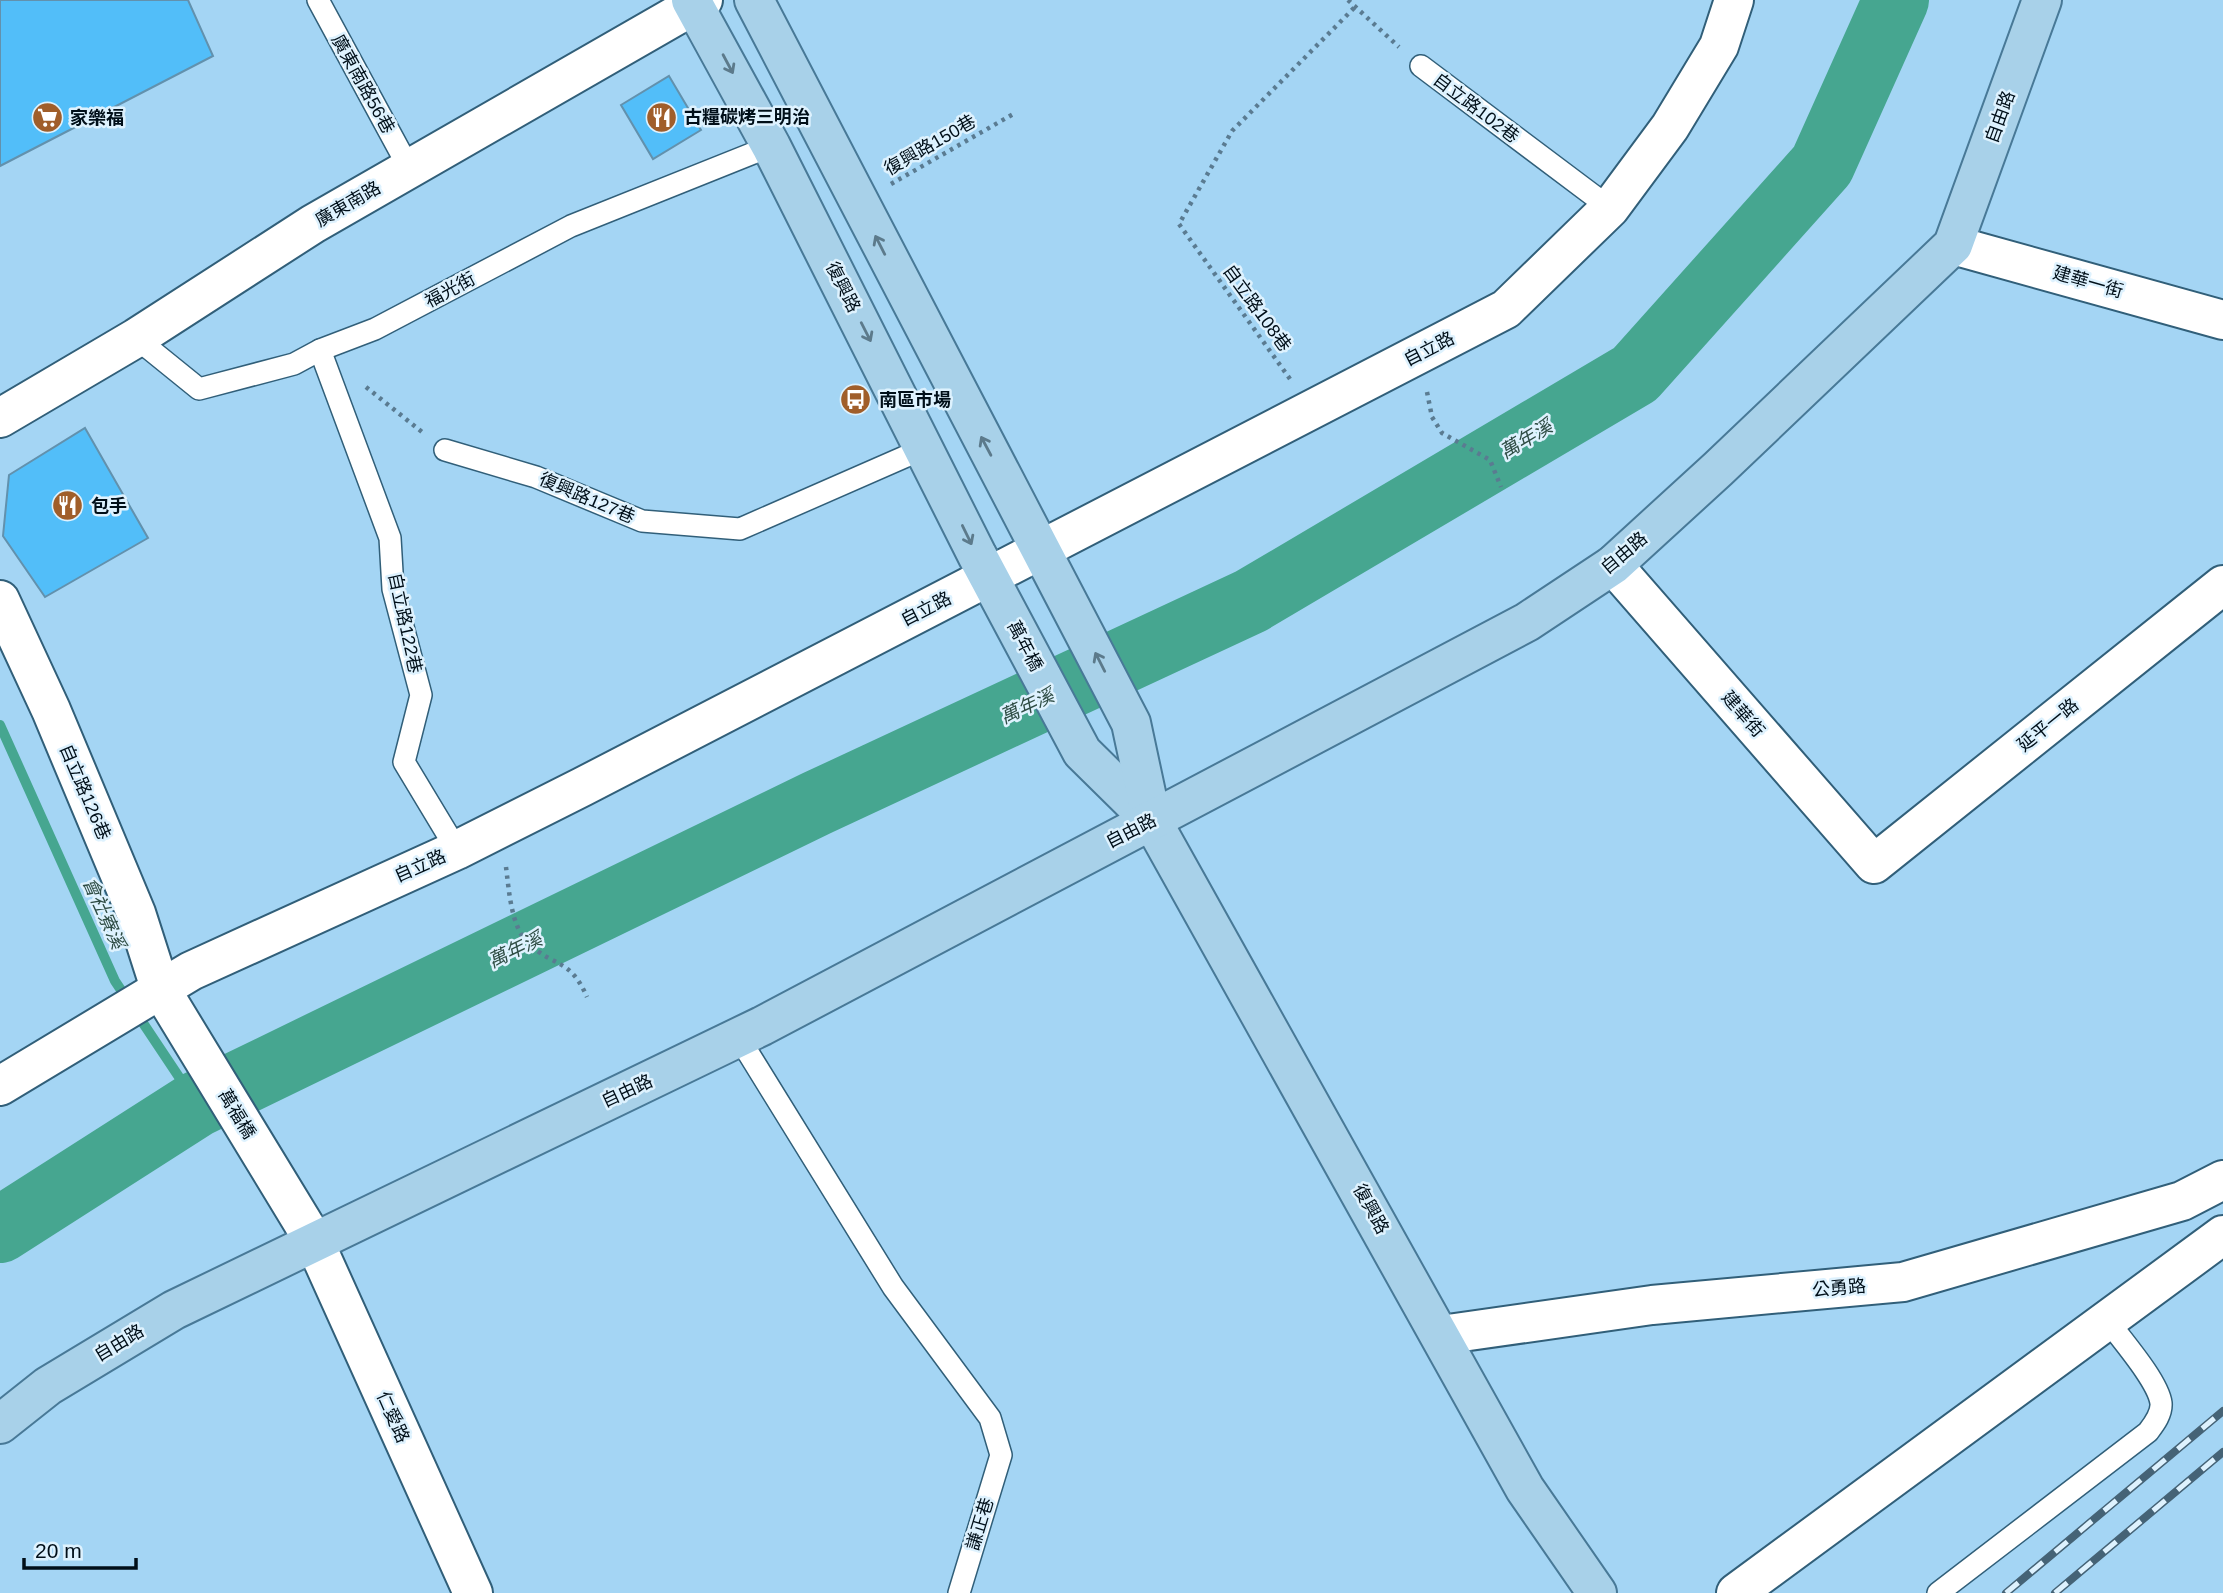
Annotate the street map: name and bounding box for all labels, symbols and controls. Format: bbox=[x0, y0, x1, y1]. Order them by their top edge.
street label: 廣東南路56巷 bbox=[328, 31, 398, 137]
one-way arrow bbox=[722, 53, 735, 74]
street label: 自立路102巷 bbox=[1429, 69, 1523, 147]
street label: 自由路 bbox=[1981, 88, 2019, 146]
restaurant icon: 古糧碳烤三明治 bbox=[644, 100, 678, 134]
supermarket icon: 家樂福 bbox=[30, 101, 64, 135]
place label: 古糧碳烤三明治 bbox=[684, 107, 810, 127]
place label: 家樂福 bbox=[70, 108, 124, 128]
street label: 復興路150巷 bbox=[881, 111, 979, 179]
street label: 廣東南路 bbox=[312, 177, 384, 231]
one-way arrow bbox=[873, 235, 887, 256]
street label: 復興路 bbox=[822, 258, 864, 316]
street label: 自立路108巷 bbox=[1219, 261, 1295, 355]
street label: 建華一街 bbox=[2051, 262, 2125, 302]
street label: 福光街 bbox=[421, 268, 479, 312]
one-way arrow bbox=[859, 321, 873, 342]
street label: 自立路 bbox=[1400, 328, 1458, 370]
bus stop icon: 南區市場 bbox=[839, 383, 873, 417]
place label: 南區市場 bbox=[879, 390, 951, 410]
water label: 萬年溪 bbox=[1496, 414, 1558, 463]
one-way arrow bbox=[979, 437, 993, 457]
street label: 復興路127巷 bbox=[536, 469, 638, 527]
restaurant icon: 包手 bbox=[51, 489, 85, 523]
place label: 包手 bbox=[91, 496, 127, 516]
one-way arrow bbox=[961, 524, 975, 545]
street label: 自由路 bbox=[1597, 528, 1651, 578]
street label: 自立路122巷 bbox=[385, 571, 425, 675]
street label: 自立路 bbox=[897, 588, 955, 630]
street label: 萬年橋 bbox=[1003, 617, 1047, 675]
one-way arrow bbox=[1092, 653, 1106, 673]
water label: 萬年溪 bbox=[997, 683, 1060, 728]
street label: 建華街 bbox=[1718, 687, 1768, 741]
street label: 延平一路 bbox=[2014, 695, 2082, 755]
street label: 自立路126巷 bbox=[56, 741, 114, 843]
street label: 自由路 bbox=[1102, 810, 1160, 852]
street label: 自立路 bbox=[391, 846, 449, 886]
water label: 會社寮溪 bbox=[79, 874, 130, 955]
water label: 萬年溪 bbox=[485, 927, 548, 972]
street label: 自由路 bbox=[598, 1071, 656, 1111]
street label: 萬福橋 bbox=[215, 1086, 259, 1142]
street label: 復興路 bbox=[1349, 1181, 1393, 1237]
street label: 公勇路 bbox=[1811, 1276, 1867, 1300]
street label: 自由路 bbox=[91, 1321, 147, 1365]
street label: 仁愛路 bbox=[373, 1388, 413, 1446]
street label: 謙正巷 bbox=[963, 1495, 997, 1553]
scale bar bbox=[24, 1526, 136, 1570]
text: 20 m bbox=[35, 1539, 82, 1562]

